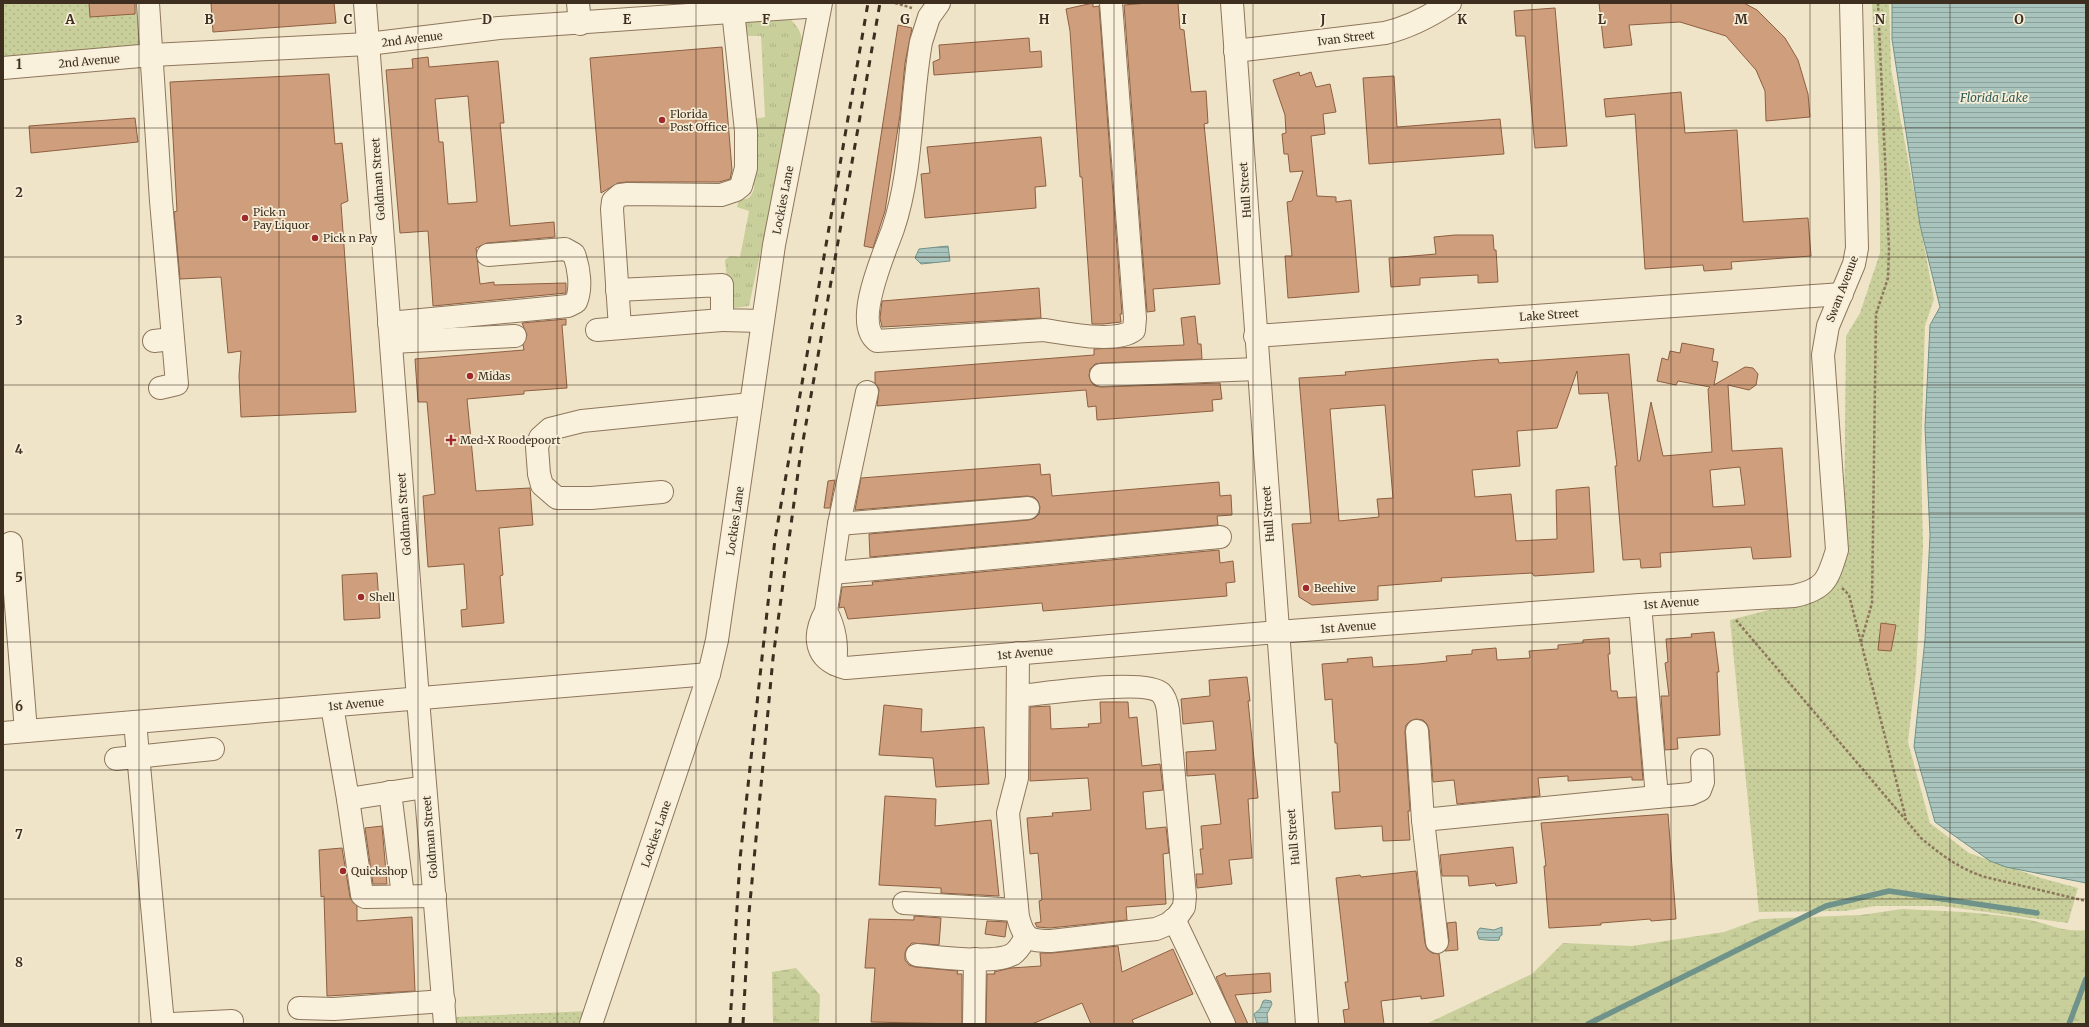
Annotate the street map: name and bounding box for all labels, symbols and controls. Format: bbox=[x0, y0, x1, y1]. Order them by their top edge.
text: A bbox=[64, 11, 75, 28]
text: B bbox=[204, 11, 214, 28]
text: C bbox=[344, 11, 353, 28]
text: D bbox=[482, 11, 492, 28]
text: E bbox=[623, 11, 632, 28]
text: F bbox=[762, 11, 770, 28]
text: G bbox=[900, 11, 910, 28]
text: H bbox=[1039, 11, 1050, 28]
text: I bbox=[1181, 11, 1187, 28]
text: J bbox=[1319, 11, 1326, 28]
text: K bbox=[1457, 11, 1467, 28]
text: L bbox=[1598, 11, 1607, 28]
text: M bbox=[1734, 11, 1748, 28]
text: N bbox=[1875, 11, 1886, 28]
text: O bbox=[2014, 11, 2024, 28]
street label: Ivan Street bbox=[1317, 27, 1376, 48]
street label: 2nd Avenue bbox=[381, 28, 444, 50]
street label: 2nd Avenue bbox=[58, 51, 121, 71]
text: 1 bbox=[16, 56, 22, 73]
water label: Florida Lake bbox=[1959, 90, 2028, 105]
place label: Florida Post Office bbox=[670, 107, 727, 134]
marker: Florida Post Office bbox=[657, 115, 667, 125]
street label: Goldman Street bbox=[368, 137, 388, 221]
street label: Hull Street bbox=[1236, 161, 1254, 219]
street label: Lockies Lane bbox=[769, 164, 797, 235]
text: 2 bbox=[15, 184, 23, 201]
place label: Pick n Pay Liquor bbox=[253, 205, 310, 232]
marker: Pick n Pay Liquor bbox=[240, 213, 250, 223]
place label: Pick n Pay bbox=[323, 231, 378, 245]
marker: Pick n Pay bbox=[310, 233, 320, 243]
street label: Swan Avenue bbox=[1823, 254, 1861, 324]
street label: Lake Street bbox=[1519, 306, 1580, 324]
text: 3 bbox=[15, 312, 23, 329]
place label: Midas bbox=[478, 369, 510, 383]
marker: Midas bbox=[465, 371, 475, 381]
place label: Med-X Roodepoort bbox=[460, 433, 561, 447]
marker: Med-X Roodepoort bbox=[445, 434, 457, 446]
text: 4 bbox=[15, 441, 24, 458]
street label: Goldman Street bbox=[394, 472, 414, 556]
street label: Lockies Lane bbox=[723, 485, 747, 556]
street label: Hull Street bbox=[1259, 485, 1277, 543]
text: 5 bbox=[15, 569, 23, 586]
place label: Beehive bbox=[1314, 581, 1356, 595]
marker: Beehive bbox=[1301, 583, 1311, 593]
place label: Shell bbox=[369, 590, 396, 604]
marker: Shell bbox=[356, 592, 366, 602]
street label: 1st Avenue bbox=[1643, 594, 1700, 612]
street label: 1st Avenue bbox=[1320, 618, 1377, 636]
street label: 1st Avenue bbox=[997, 644, 1054, 662]
street label: 1st Avenue bbox=[328, 695, 385, 713]
text: 6 bbox=[15, 698, 23, 715]
street label: Goldman Street bbox=[419, 794, 441, 879]
street label: Lockies Lane bbox=[638, 799, 674, 869]
street label: Hull Street bbox=[1284, 808, 1302, 866]
text: 7 bbox=[15, 826, 23, 843]
place label: Quickshop bbox=[351, 864, 408, 878]
marker: Quickshop bbox=[338, 866, 348, 876]
text: 8 bbox=[15, 954, 23, 971]

